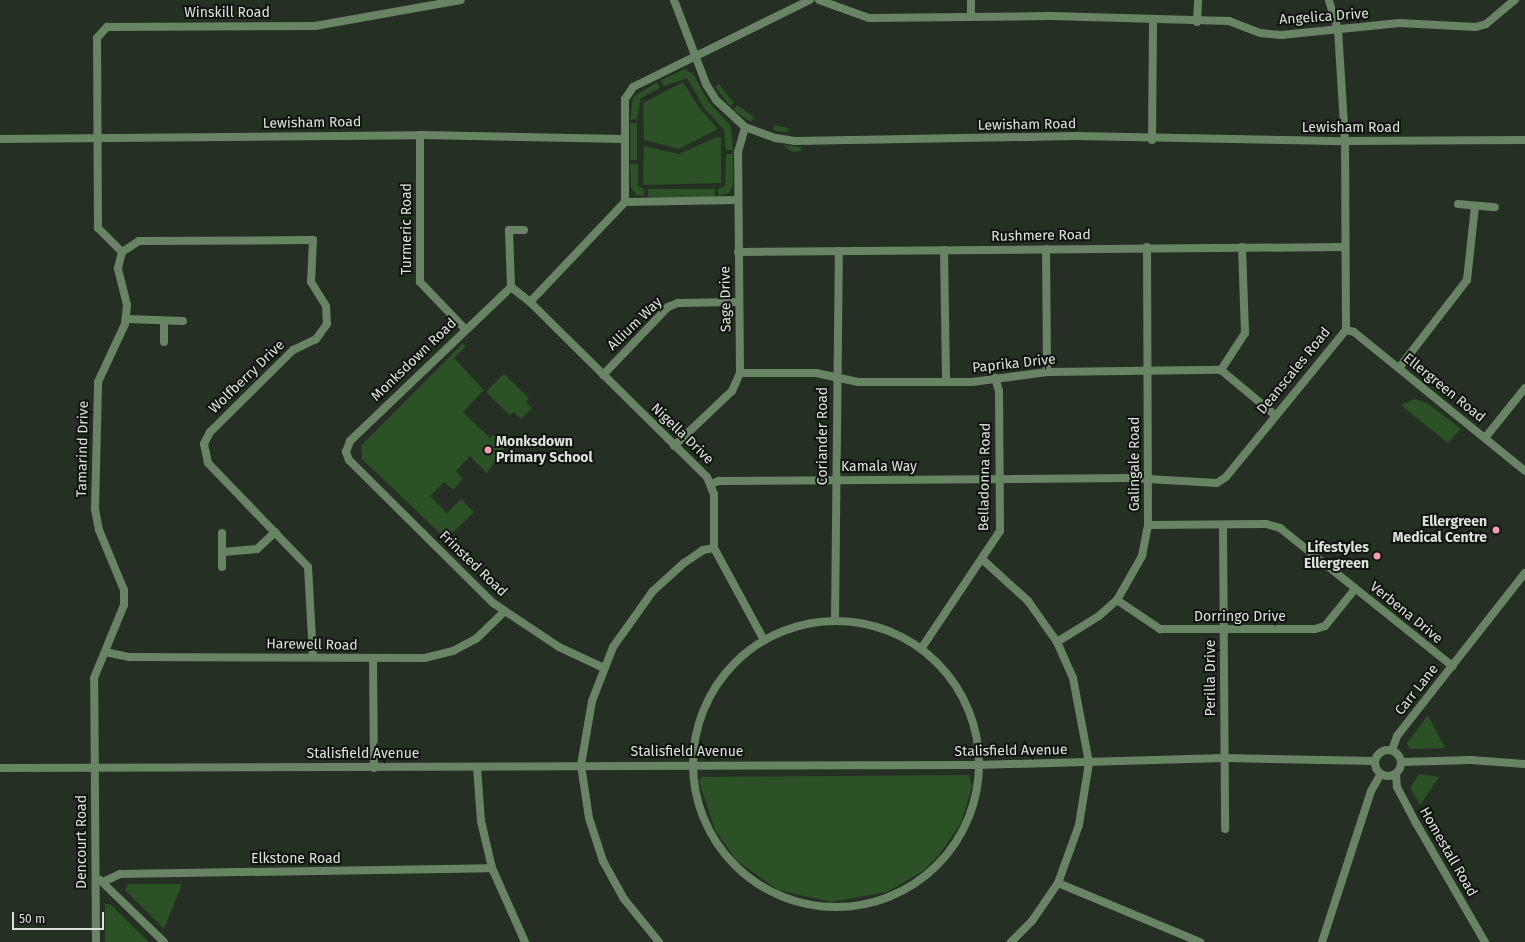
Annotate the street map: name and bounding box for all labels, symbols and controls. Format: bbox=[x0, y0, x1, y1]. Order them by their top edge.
street label: Winskill Road bbox=[184, 5, 270, 21]
street label: Angelica Drive bbox=[1279, 5, 1369, 29]
street label: Lewisham Road bbox=[263, 114, 361, 132]
street label: Lewisham Road bbox=[978, 116, 1076, 134]
street label: Lewisham Road bbox=[1302, 120, 1400, 136]
street label: Turmeric Road bbox=[399, 183, 415, 275]
street label: Rushmere Road bbox=[991, 227, 1091, 245]
street label: Sage Drive bbox=[717, 266, 735, 332]
street label: Allium Way bbox=[604, 294, 666, 354]
street label: Monksdown Road bbox=[368, 315, 460, 405]
street label: Deanscales Road bbox=[1254, 324, 1334, 418]
street label: Wolfberry Drive bbox=[206, 337, 288, 417]
street label: Ellergreen Road bbox=[1400, 350, 1488, 426]
street label: Paprika Drive bbox=[971, 351, 1057, 377]
street label: Coriander Road bbox=[815, 387, 831, 485]
street label: Nigella Drive bbox=[647, 400, 717, 468]
street label: Tamarind Drive bbox=[74, 401, 92, 497]
street label: Galingale Road bbox=[1127, 417, 1143, 511]
street label: Belladonna Road bbox=[976, 423, 994, 531]
place label: Monksdown Primary School bbox=[496, 434, 593, 466]
marker: Monksdown Primary School bbox=[483, 445, 493, 455]
street label: Kamala Way bbox=[841, 459, 917, 475]
place label: Ellergreen Medical Centre bbox=[1392, 514, 1487, 546]
marker: Ellergreen Medical Centre bbox=[1490, 524, 1502, 536]
street label: Frinsted Road bbox=[436, 528, 510, 600]
place label: Lifestyles Ellergreen bbox=[1304, 540, 1369, 572]
marker: Lifestyles Ellergreen bbox=[1372, 551, 1382, 561]
street label: Verbena Drive bbox=[1366, 579, 1446, 647]
street label: Dorringo Drive bbox=[1194, 609, 1286, 625]
street label: Harewell Road bbox=[266, 636, 358, 654]
street label: Perilla Drive bbox=[1203, 640, 1219, 716]
street label: Carr Lane bbox=[1392, 661, 1442, 719]
street label: Stalisfield Avenue bbox=[954, 742, 1068, 760]
street label: Stalisfield Avenue bbox=[631, 744, 743, 760]
street label: Stalisfield Avenue bbox=[307, 746, 419, 762]
street label: Dencourt Road bbox=[74, 795, 90, 889]
street label: Homestall Road bbox=[1416, 804, 1480, 900]
street label: Elkstone Road bbox=[251, 851, 341, 867]
scale bar bbox=[14, 904, 106, 930]
text: 50 m bbox=[19, 912, 45, 926]

